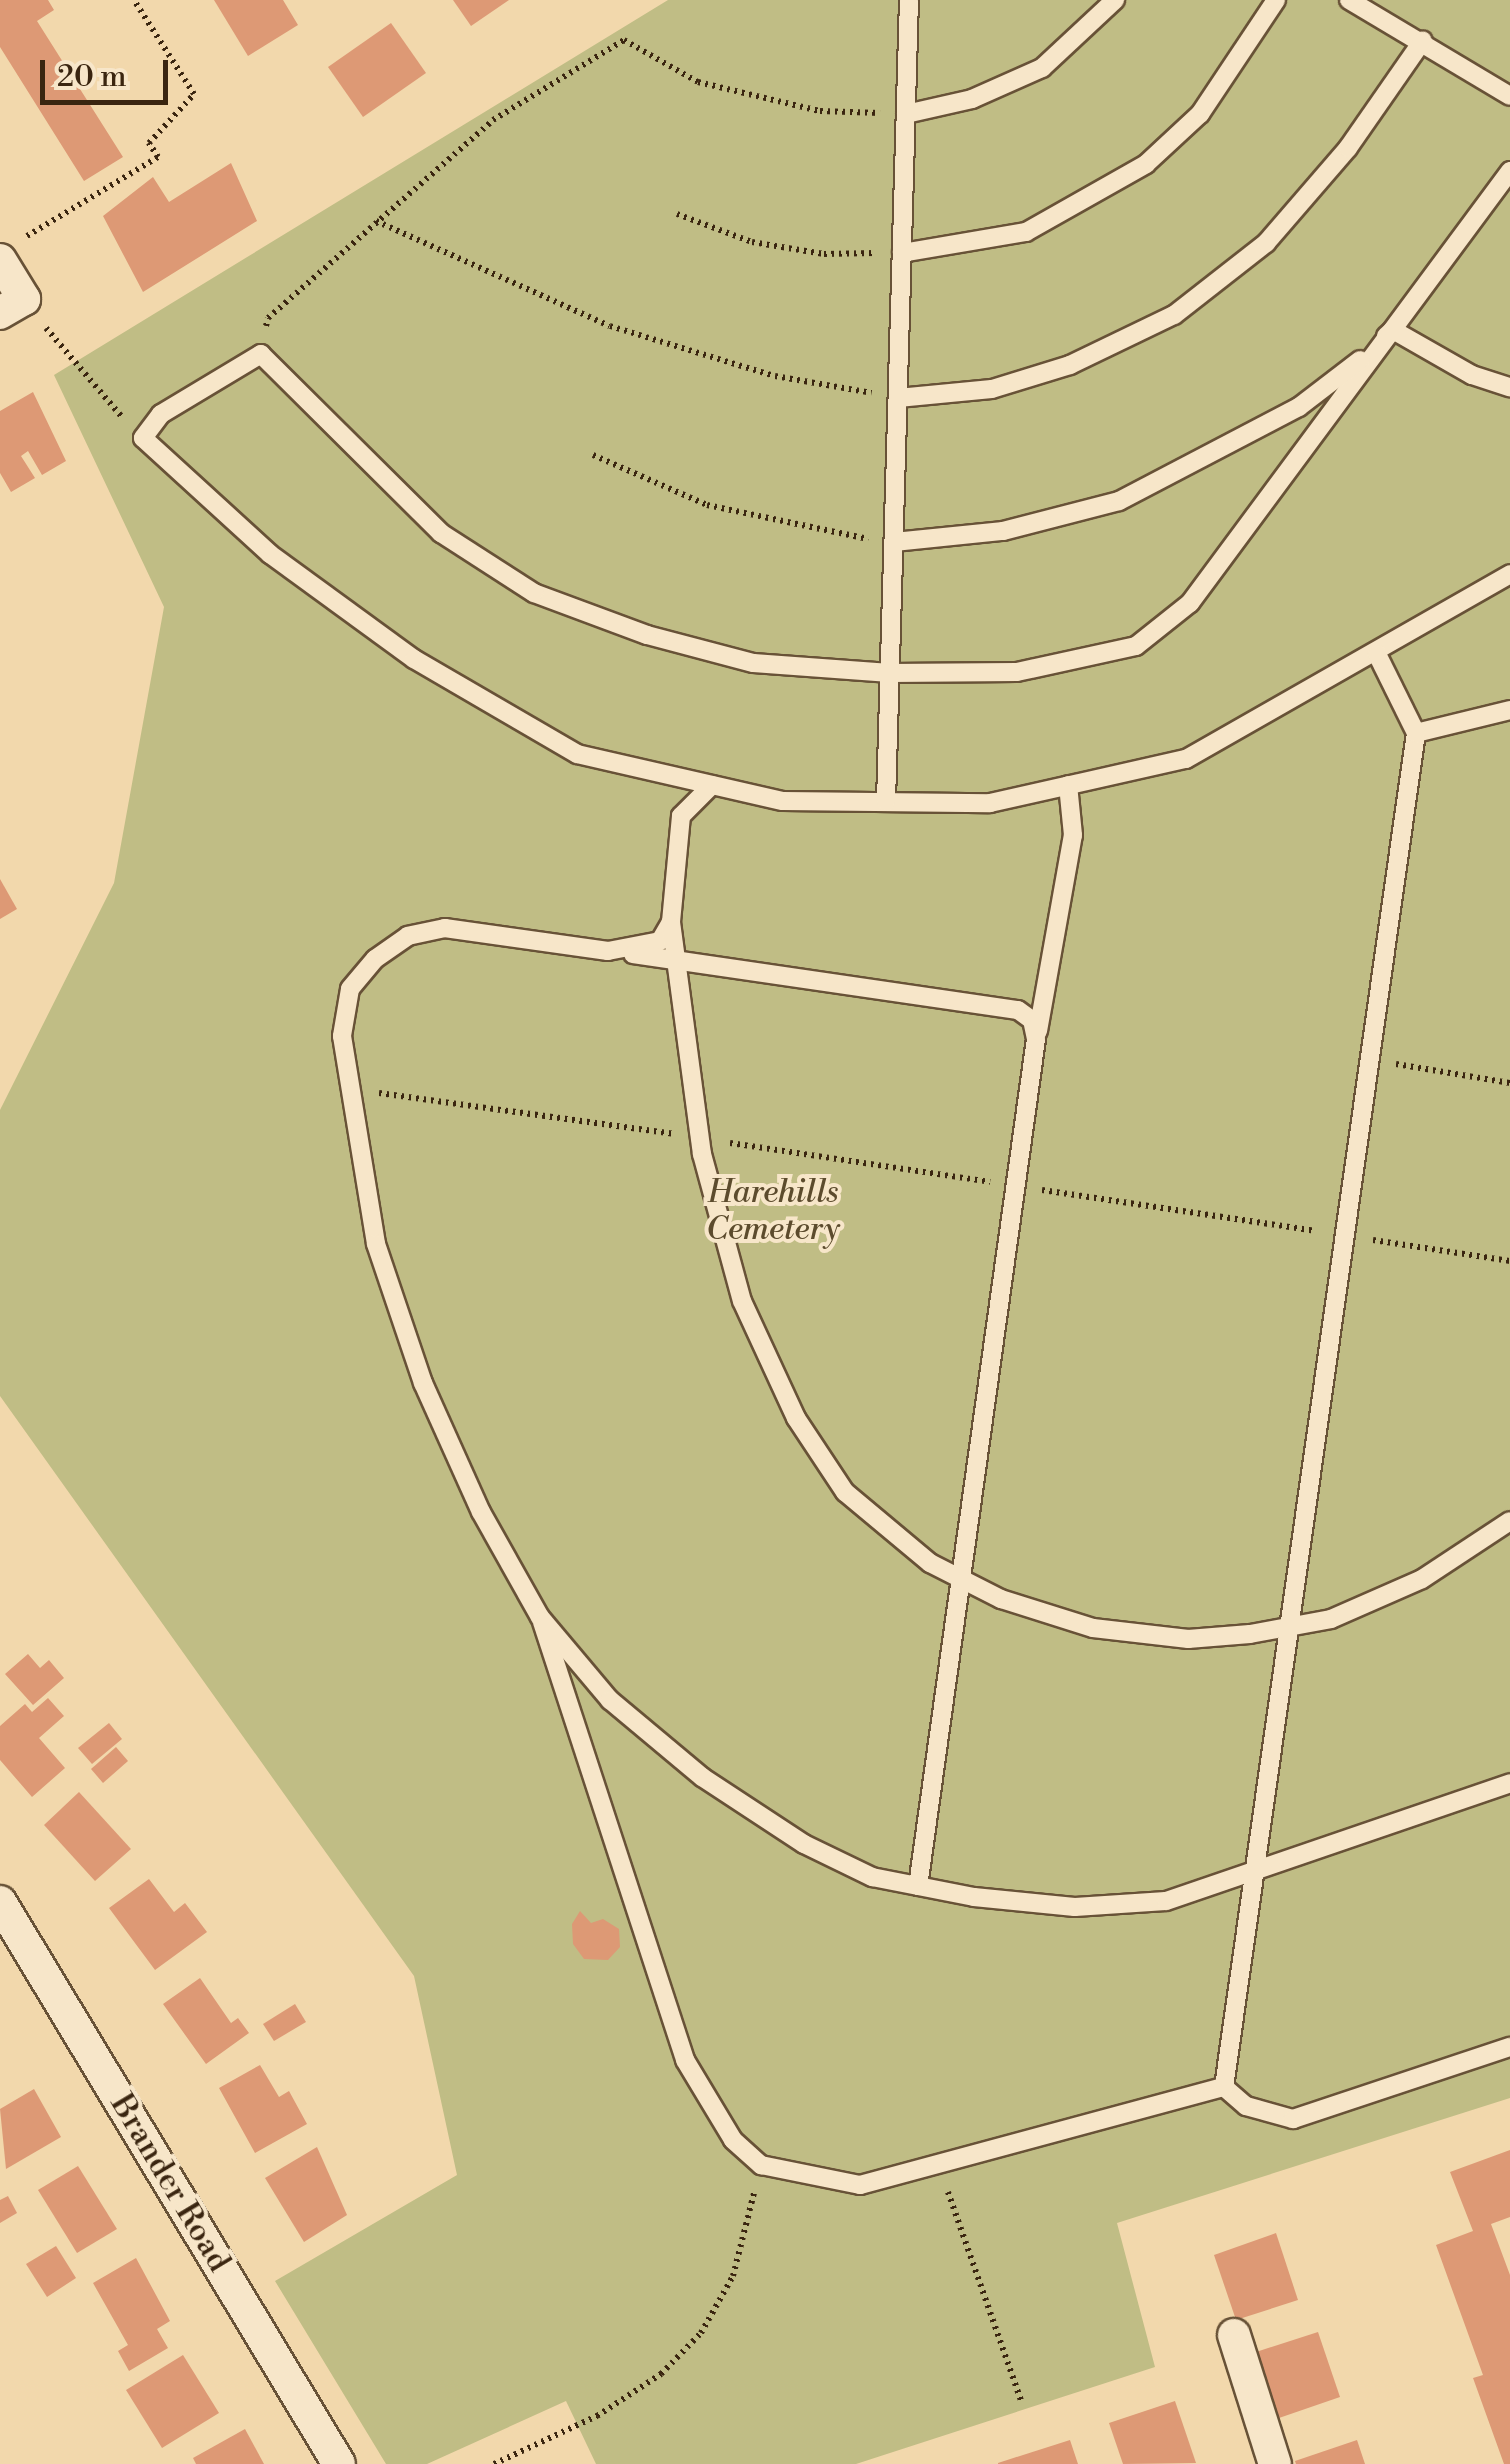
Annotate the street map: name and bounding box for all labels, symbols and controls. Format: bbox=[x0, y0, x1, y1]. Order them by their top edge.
scale bar bbox=[45, 40, 172, 102]
text: 20 m bbox=[57, 58, 126, 96]
park label: Harehills Cemetery bbox=[706, 1174, 840, 1249]
street label: Brander Road bbox=[102, 2087, 238, 2279]

